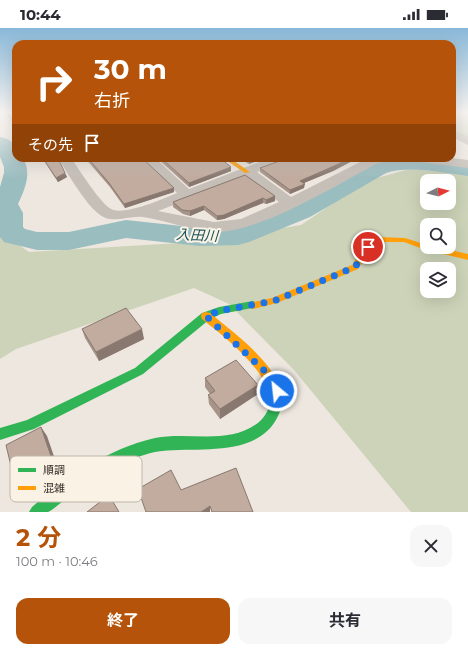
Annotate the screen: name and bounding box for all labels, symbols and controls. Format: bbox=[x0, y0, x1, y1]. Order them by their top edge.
text: 10:44 bbox=[20, 5, 61, 24]
text: 30 m bbox=[94, 52, 167, 86]
icon: right bbox=[28, 56, 80, 108]
text: 右折 bbox=[94, 90, 130, 112]
icon: arrive bbox=[81, 132, 103, 154]
text: その先 bbox=[28, 135, 73, 154]
north arrow bbox=[420, 174, 456, 210]
map controls bbox=[420, 174, 456, 298]
button: search bbox=[420, 218, 456, 254]
water label: 入田川 bbox=[176, 225, 220, 245]
pin bbox=[351, 230, 385, 264]
icon: arrive bbox=[357, 236, 379, 258]
button: layers bbox=[420, 262, 456, 298]
position arrow bbox=[256, 370, 298, 412]
legend bbox=[10, 456, 142, 502]
text: 順調 bbox=[43, 463, 65, 477]
text: 混雑 bbox=[43, 481, 65, 495]
text: 2 分 bbox=[16, 523, 61, 552]
button: close bbox=[410, 525, 452, 567]
text: 100 m · 10:46 bbox=[16, 553, 98, 569]
button: 終了 bbox=[16, 598, 230, 644]
button: 共有 bbox=[238, 598, 452, 644]

